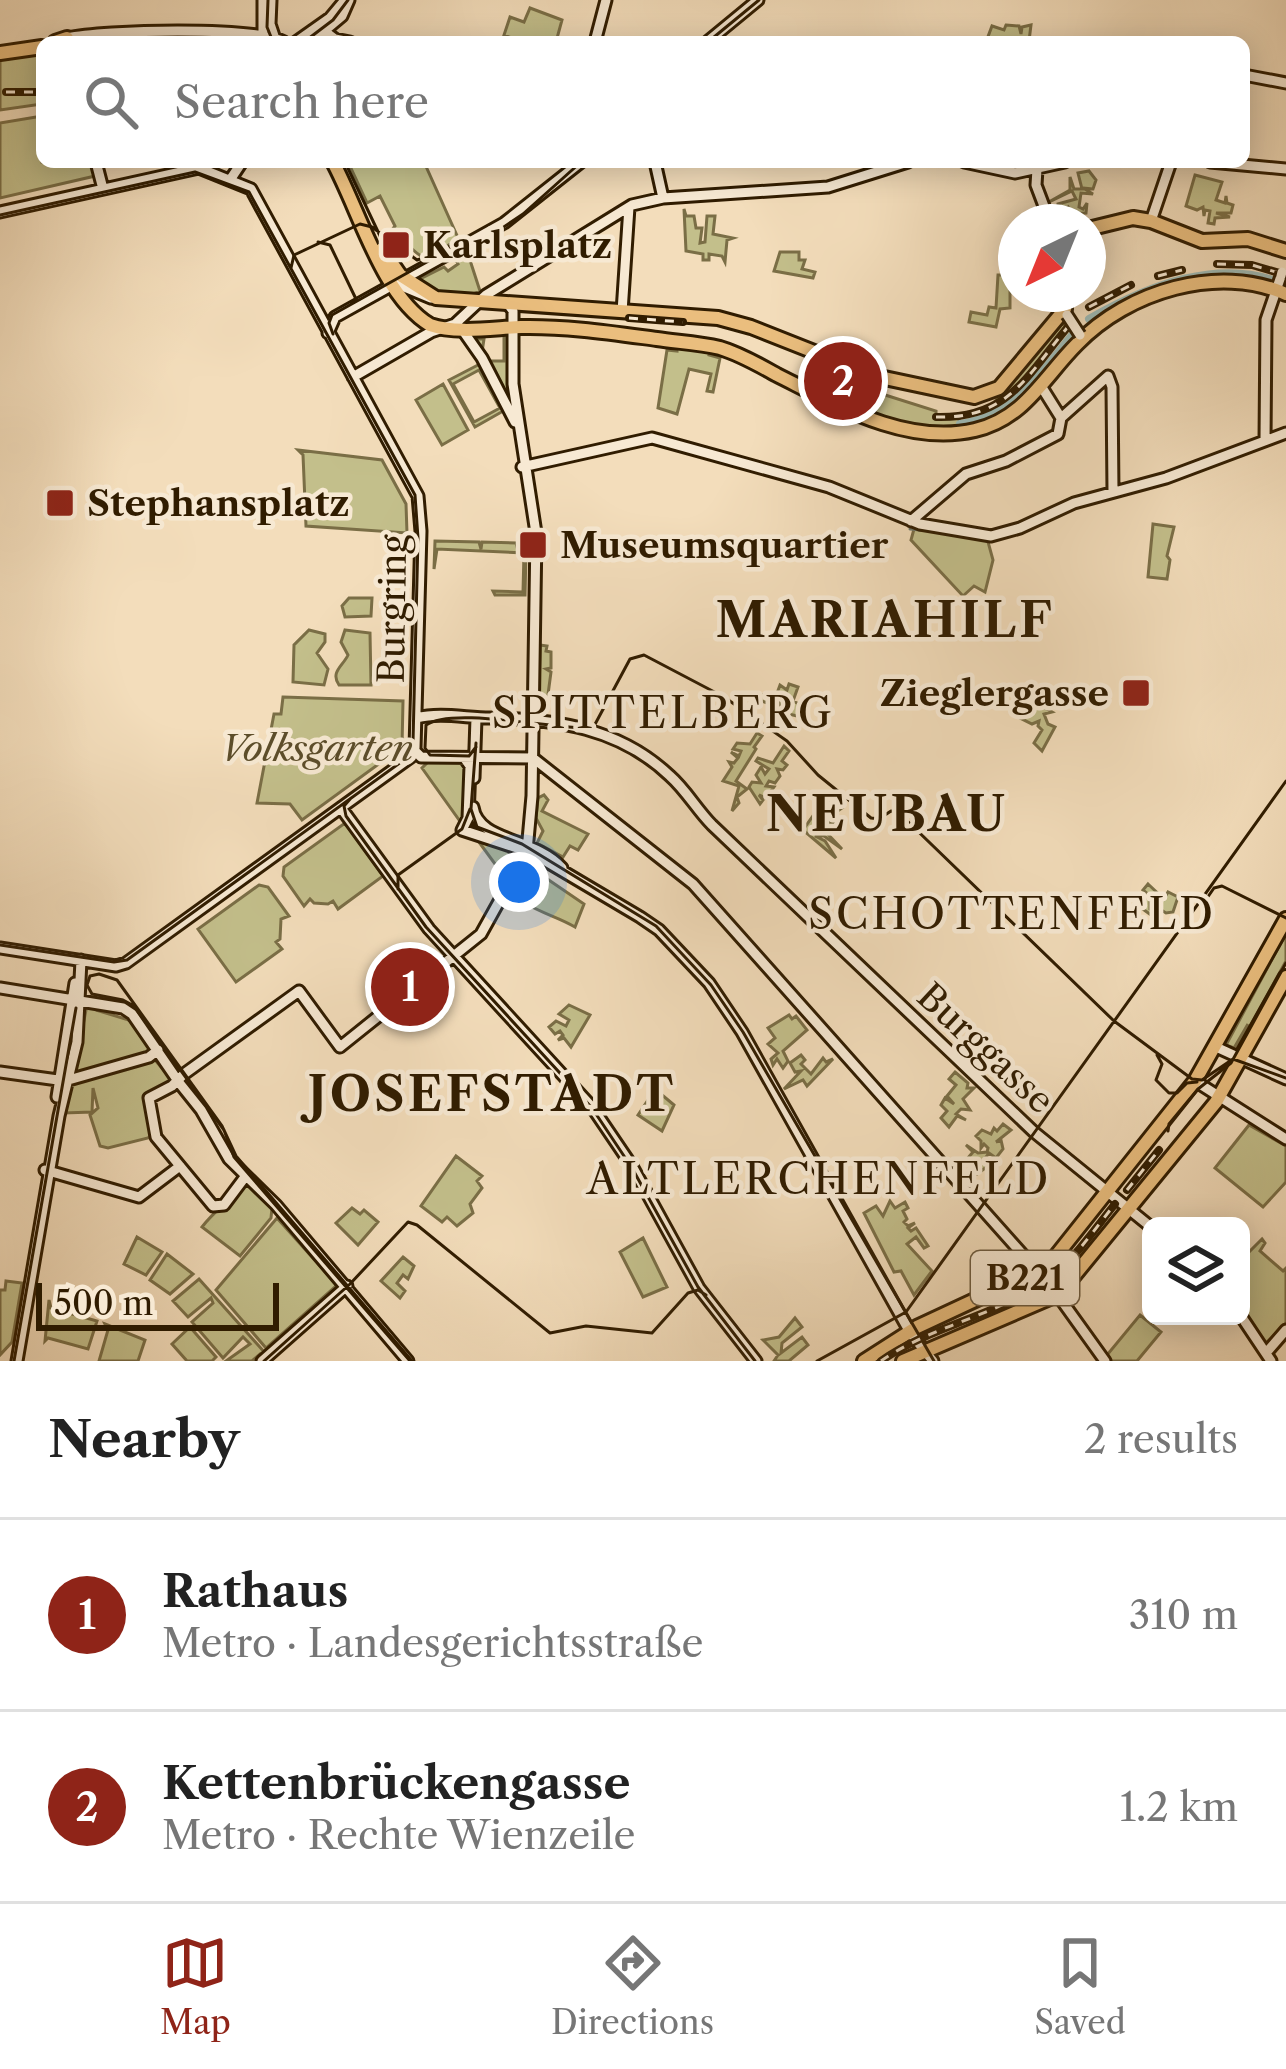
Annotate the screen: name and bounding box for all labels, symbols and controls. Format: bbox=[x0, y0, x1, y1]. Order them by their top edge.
search box bbox=[36, 36, 1250, 168]
icon: search bbox=[78, 69, 144, 135]
text: Search here bbox=[174, 74, 429, 130]
north arrow bbox=[998, 204, 1106, 312]
place label: Karlsplatz bbox=[423, 223, 612, 267]
marker: Karlsplatz bbox=[380, 229, 412, 261]
pin: 2 bbox=[804, 336, 882, 426]
place label: Stephansplatz bbox=[87, 481, 350, 525]
marker: Stephansplatz bbox=[44, 487, 76, 519]
place label: Museumsquartier bbox=[560, 523, 889, 567]
marker: Museumsquartier bbox=[517, 529, 549, 561]
street label: Burgring bbox=[369, 533, 415, 684]
district label: MARIAHILF bbox=[716, 590, 1055, 649]
place label: Zieglergasse bbox=[880, 671, 1109, 715]
marker: Zieglergasse bbox=[1120, 677, 1152, 709]
district label: SPITTELBERG bbox=[491, 687, 835, 739]
park label: Volksgarten bbox=[220, 726, 414, 770]
district label: NEUBAU bbox=[766, 784, 1008, 843]
your location bbox=[489, 852, 549, 912]
district label: SCHOTTENFELD bbox=[808, 888, 1216, 940]
pin: 1 bbox=[371, 942, 449, 1032]
street label: Burggasse bbox=[909, 974, 1063, 1122]
district label: JOSEFSTADT bbox=[300, 1064, 676, 1123]
district label: ALTLERCHENFELD bbox=[586, 1153, 1051, 1205]
map controls bbox=[1142, 1217, 1250, 1325]
button: layers bbox=[1142, 1217, 1250, 1325]
road number: B221 bbox=[971, 1251, 1079, 1305]
scale bar bbox=[36, 1277, 279, 1330]
text: 500 m bbox=[54, 1283, 153, 1324]
text: Nearby bbox=[48, 1408, 240, 1470]
text: 2 results bbox=[1084, 1415, 1238, 1463]
text: Rathaus bbox=[162, 1563, 348, 1619]
text: 1 bbox=[78, 1591, 96, 1639]
text: 310 m bbox=[1129, 1591, 1238, 1639]
text: Metro · Landesgerichtsstraße bbox=[162, 1619, 703, 1667]
text: Kettenbrückengasse bbox=[162, 1755, 630, 1811]
text: 2 bbox=[75, 1783, 99, 1831]
text: 1.2 km bbox=[1120, 1783, 1238, 1831]
text: Metro · Rechte Wienzeile bbox=[162, 1811, 635, 1859]
tab: Map bbox=[160, 1930, 231, 2043]
tab: Directions bbox=[551, 1930, 714, 2043]
tab: Saved bbox=[1034, 1930, 1126, 2043]

